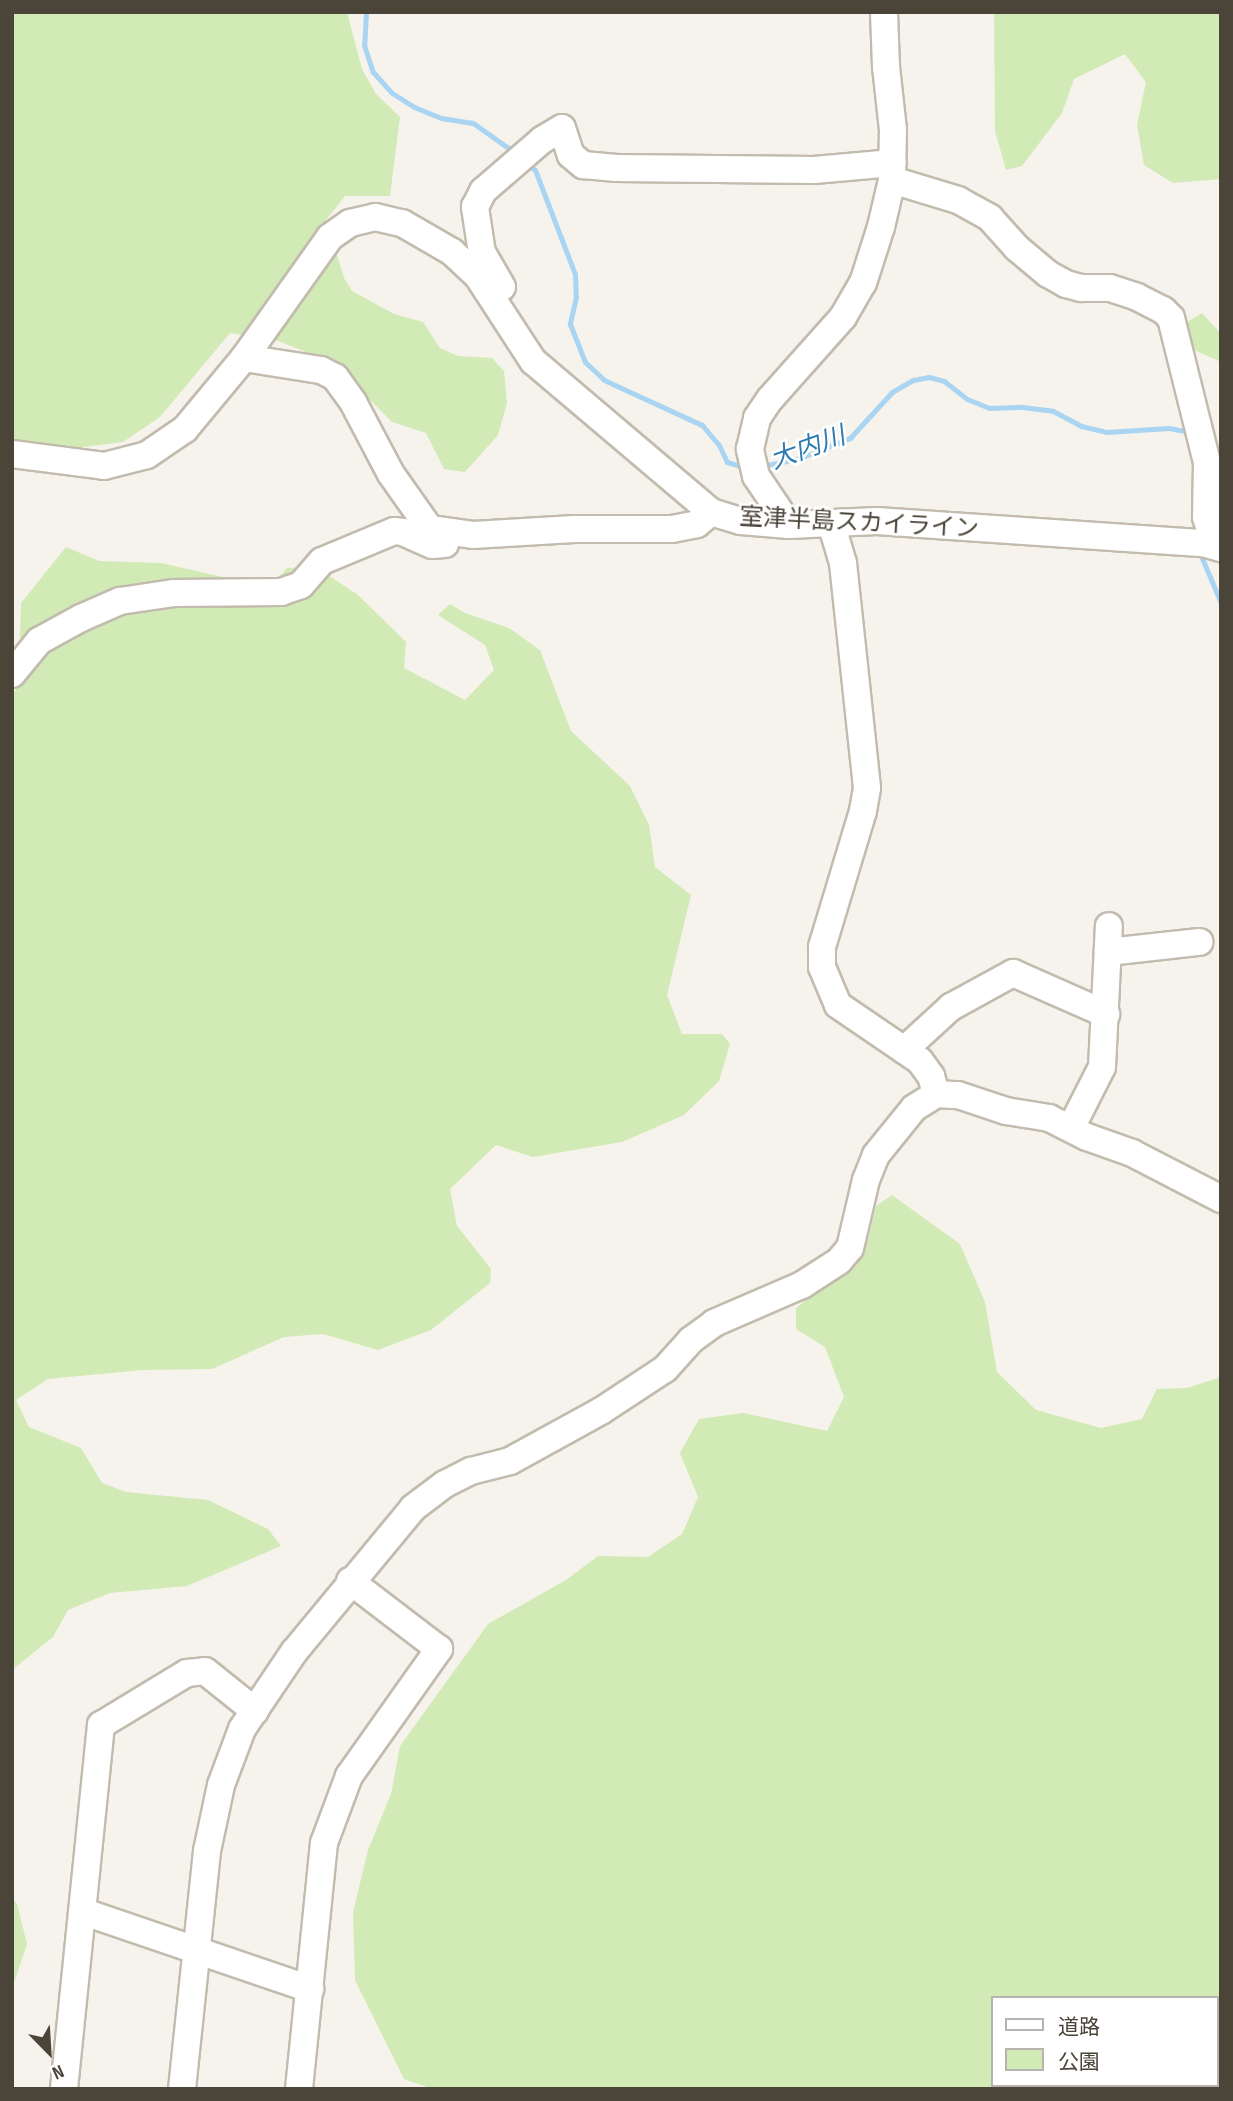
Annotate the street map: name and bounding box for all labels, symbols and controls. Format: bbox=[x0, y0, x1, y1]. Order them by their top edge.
water label: 大内川 bbox=[766, 421, 850, 477]
street label: 室津半島スカイライン bbox=[738, 502, 980, 544]
legend bbox=[992, 1996, 1219, 2087]
text: 道路 bbox=[1058, 2015, 1100, 2040]
north arrow bbox=[14, 2017, 84, 2087]
text: 公園 bbox=[1058, 2050, 1100, 2075]
text: N bbox=[48, 2059, 67, 2084]

